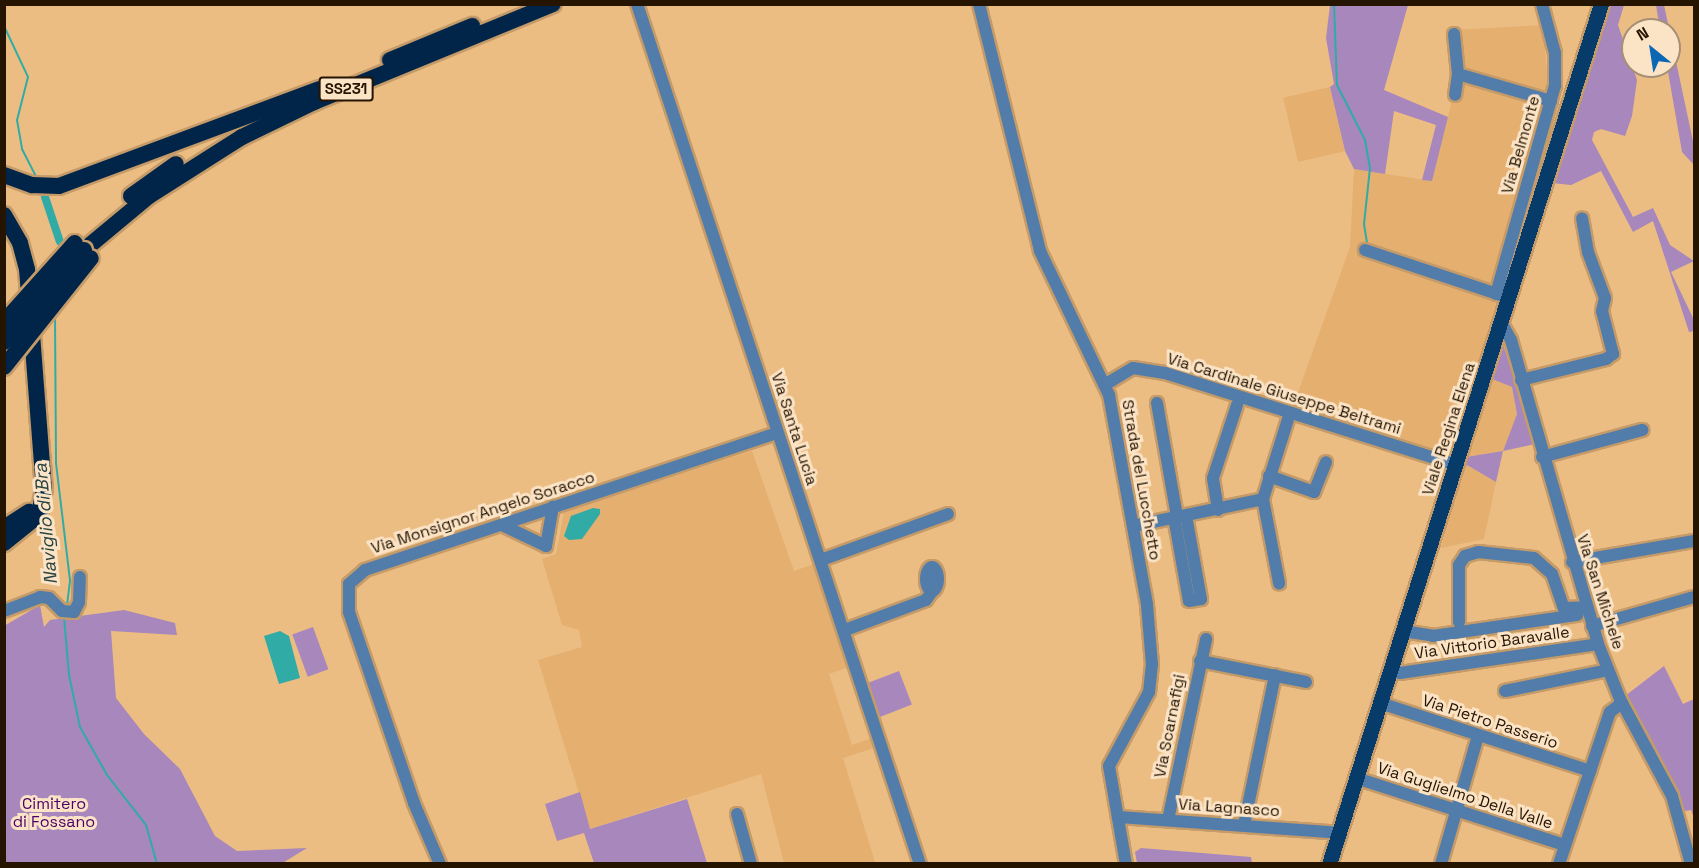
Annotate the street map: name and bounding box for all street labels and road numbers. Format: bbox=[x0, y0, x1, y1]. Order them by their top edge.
road number: SS231 bbox=[318, 77, 374, 101]
street label: Via Belmonte bbox=[1498, 94, 1544, 196]
street label: Via Cardinale Giuseppe Beltrami bbox=[1165, 349, 1403, 439]
street label: Viale Regina Elena bbox=[1418, 360, 1480, 498]
street label: Via Santa Lucia bbox=[767, 370, 821, 488]
street label: Strada del Lucchetto bbox=[1117, 398, 1165, 562]
street label: Via Monsignor Angelo Soracco bbox=[369, 468, 597, 558]
street label: Via San Michele bbox=[1572, 532, 1628, 652]
street label: Via Vittorio Baravalle bbox=[1413, 623, 1571, 663]
street label: Via Scarnafigi bbox=[1151, 673, 1189, 779]
street label: Via Pietro Passerio bbox=[1420, 691, 1560, 753]
street label: Via Guglielmo Della Valle bbox=[1375, 758, 1555, 834]
street label: Via Lagnasco bbox=[1177, 795, 1281, 821]

